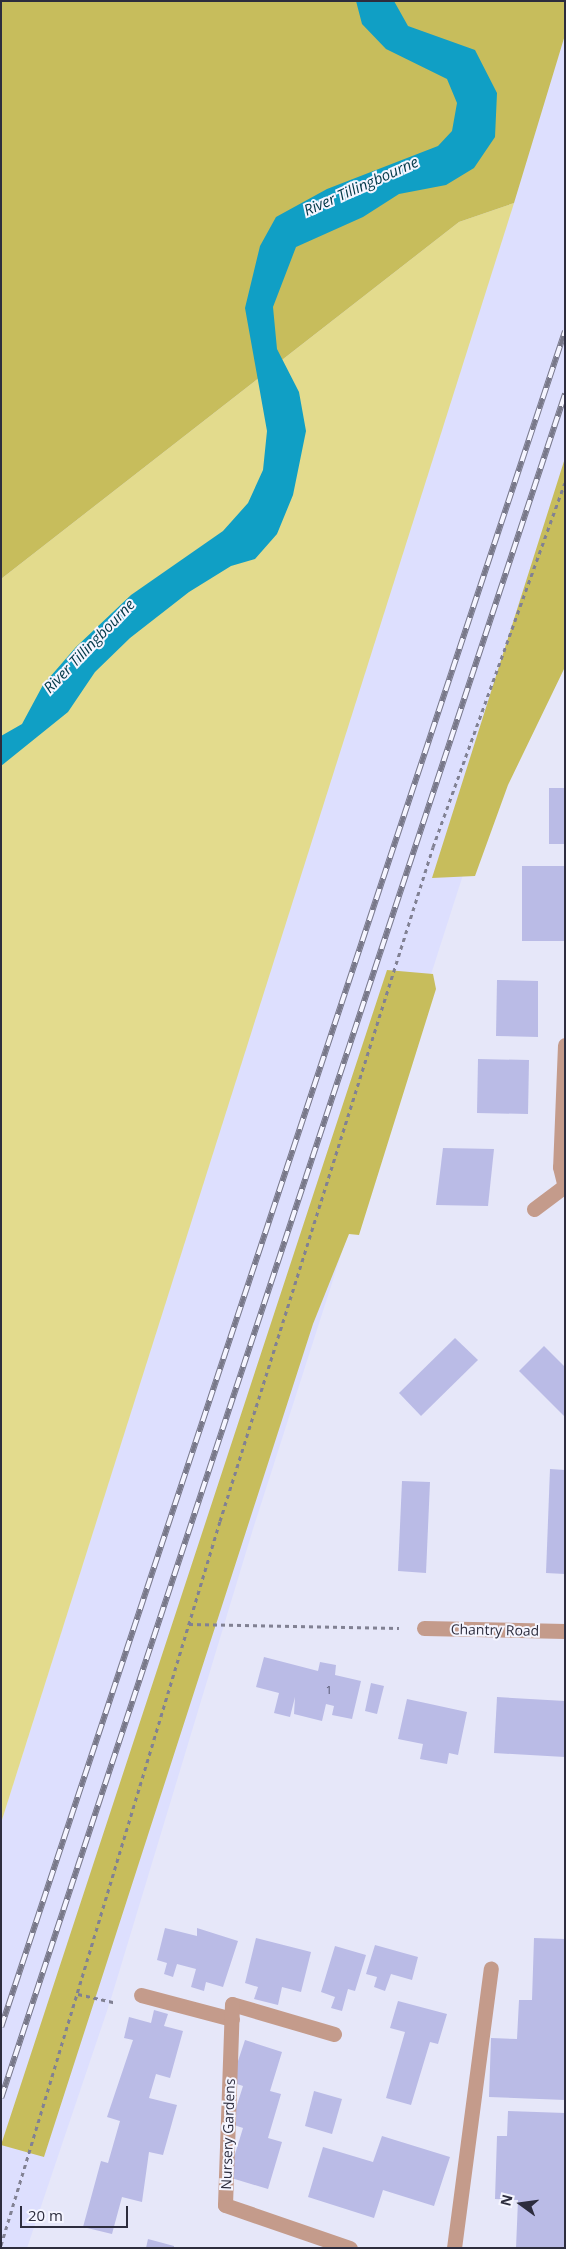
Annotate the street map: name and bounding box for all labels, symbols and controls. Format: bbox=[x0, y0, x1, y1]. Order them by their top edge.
water label: River Tillingbourne bbox=[301, 153, 421, 219]
water label: River Tillingbourne bbox=[40, 595, 138, 697]
street label: Chantry Road bbox=[451, 1621, 539, 1639]
house number: 1 bbox=[326, 1683, 332, 1697]
street label: Nursery Gardens bbox=[218, 2078, 238, 2190]
north arrow bbox=[496, 2179, 546, 2229]
text: N bbox=[495, 2192, 517, 2208]
scale bar bbox=[22, 2196, 130, 2228]
text: 20 m bbox=[28, 2205, 63, 2225]

